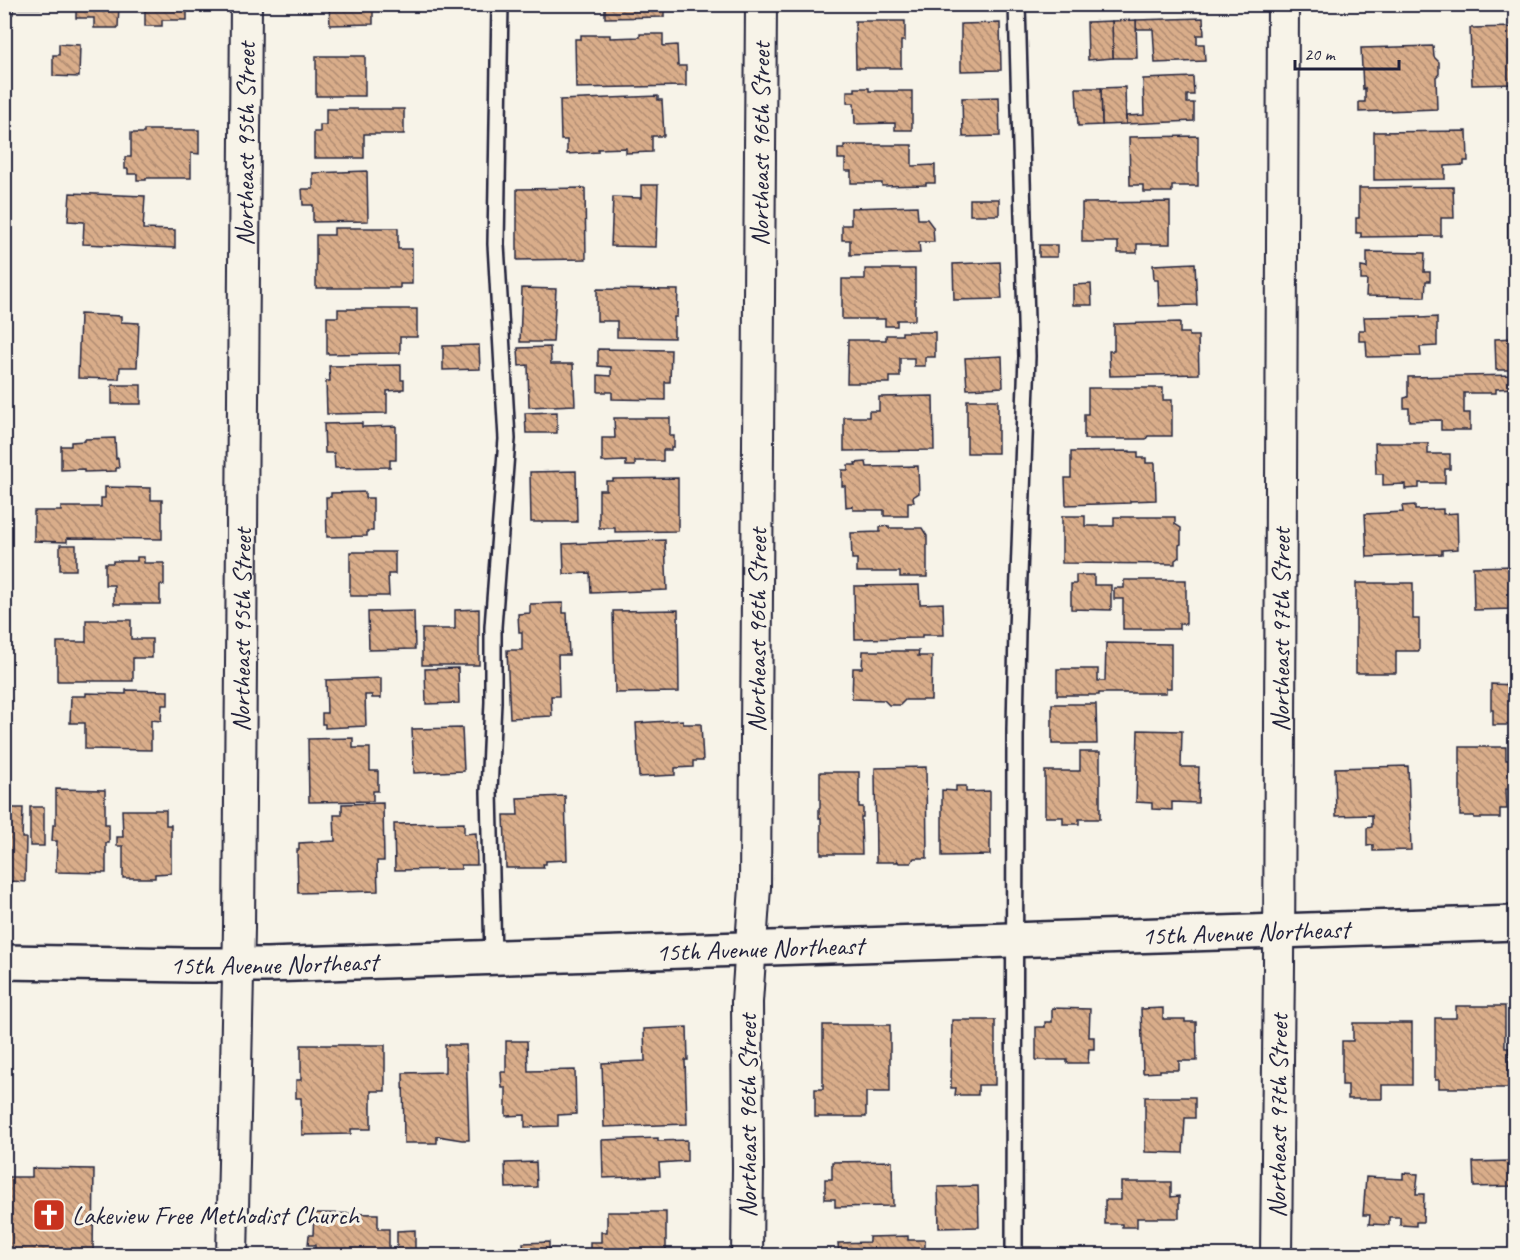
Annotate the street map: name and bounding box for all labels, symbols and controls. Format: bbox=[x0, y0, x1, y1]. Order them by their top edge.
scale bar bbox=[1295, 33, 1398, 71]
street label: Northeast 95th Street bbox=[228, 40, 263, 246]
street label: Northeast 96th Street bbox=[743, 40, 778, 246]
text: 20 m bbox=[1304, 43, 1337, 65]
street label: Northeast 95th Street bbox=[224, 526, 259, 732]
street label: Northeast 96th Street bbox=[740, 526, 774, 732]
street label: Northeast 97th Street bbox=[1264, 526, 1298, 732]
street label: 15th Avenue Northeast bbox=[1141, 913, 1353, 953]
street label: 15th Avenue Northeast bbox=[655, 929, 867, 969]
street label: 15th Avenue Northeast bbox=[170, 945, 382, 982]
street label: Northeast 96th Street bbox=[731, 1012, 764, 1218]
street label: Northeast 97th Street bbox=[1260, 1012, 1296, 1218]
church icon: Lakeview Free Methodist Church bbox=[31, 1197, 67, 1233]
place label: Lakeview Free Methodist Church bbox=[72, 1199, 361, 1232]

